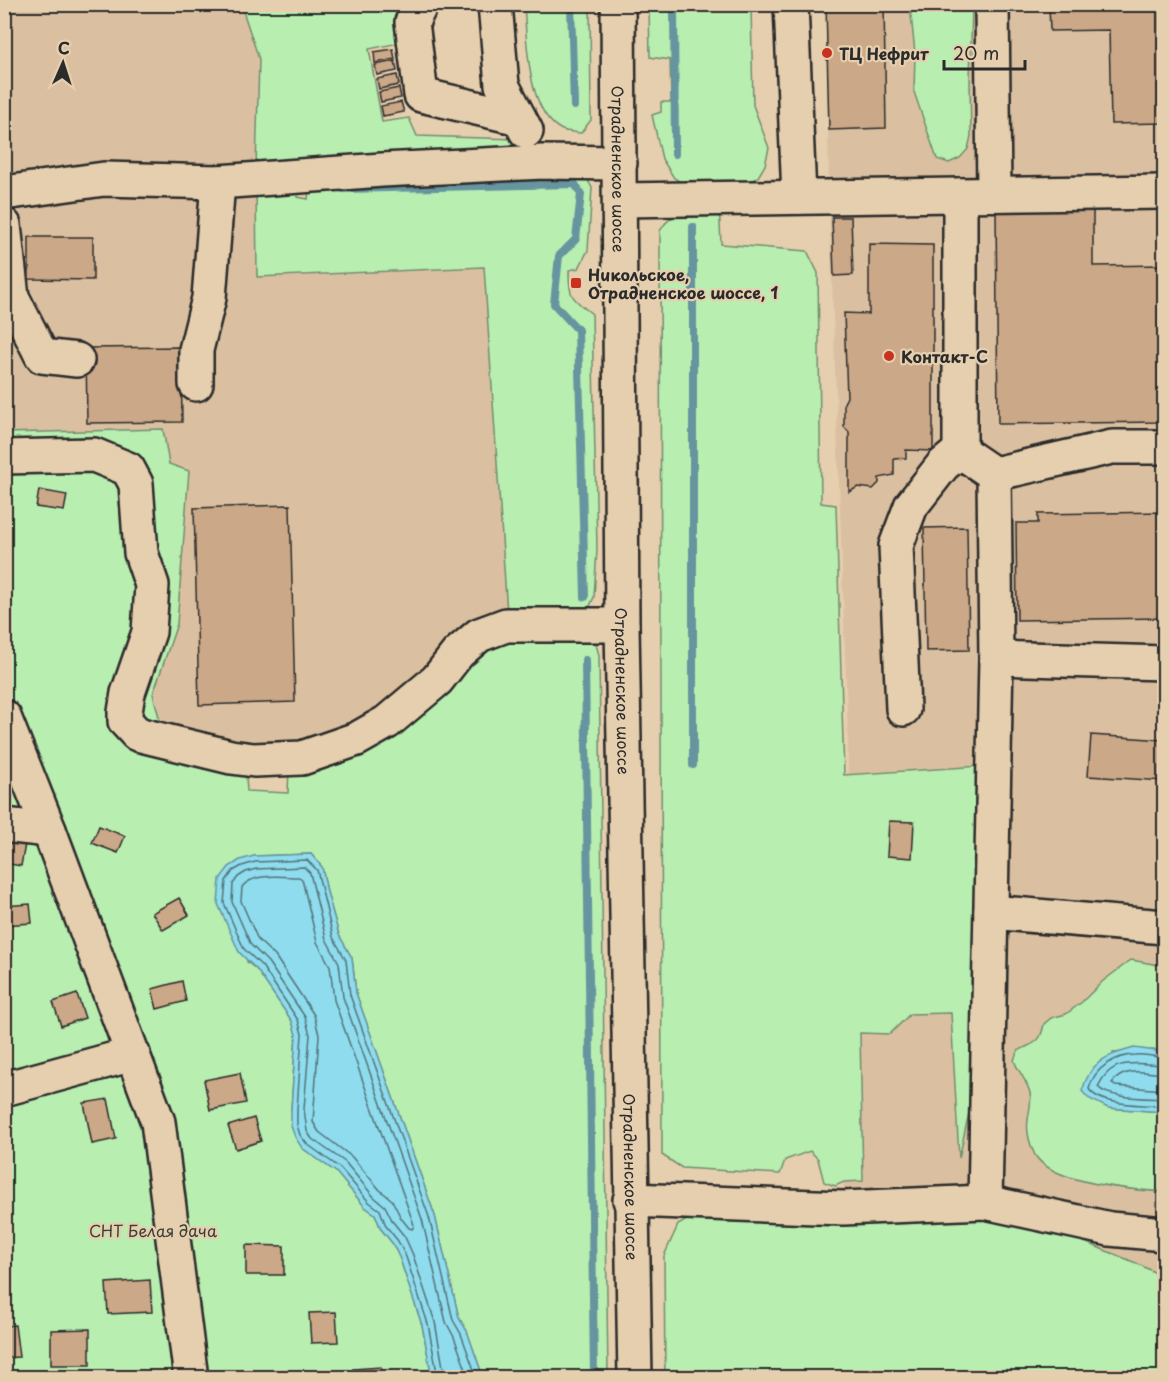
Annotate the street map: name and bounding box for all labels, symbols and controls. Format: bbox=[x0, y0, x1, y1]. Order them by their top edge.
north arrow bbox=[33, 33, 93, 93]
scale bar bbox=[944, 33, 1025, 71]
text: С bbox=[57, 35, 70, 59]
text: 20 m bbox=[953, 39, 999, 66]
place label: ТЦ Нефрит bbox=[839, 41, 929, 65]
marker: ТЦ Нефрит bbox=[820, 46, 834, 60]
street label: Отрадненское шоссе bbox=[607, 85, 632, 253]
place label: Никольское, Отрадненское шоссе, 1 bbox=[588, 262, 778, 304]
marker: Никольское, Отрадненское шоссе, 1 bbox=[569, 276, 583, 290]
place label: Контакт-С bbox=[901, 344, 988, 368]
marker: Контакт-С bbox=[882, 349, 896, 363]
street label: Отрадненское шоссе bbox=[610, 607, 637, 775]
street label: Отрадненское шоссе bbox=[618, 1093, 645, 1261]
park label: СНТ Белая дача bbox=[89, 1218, 217, 1242]

